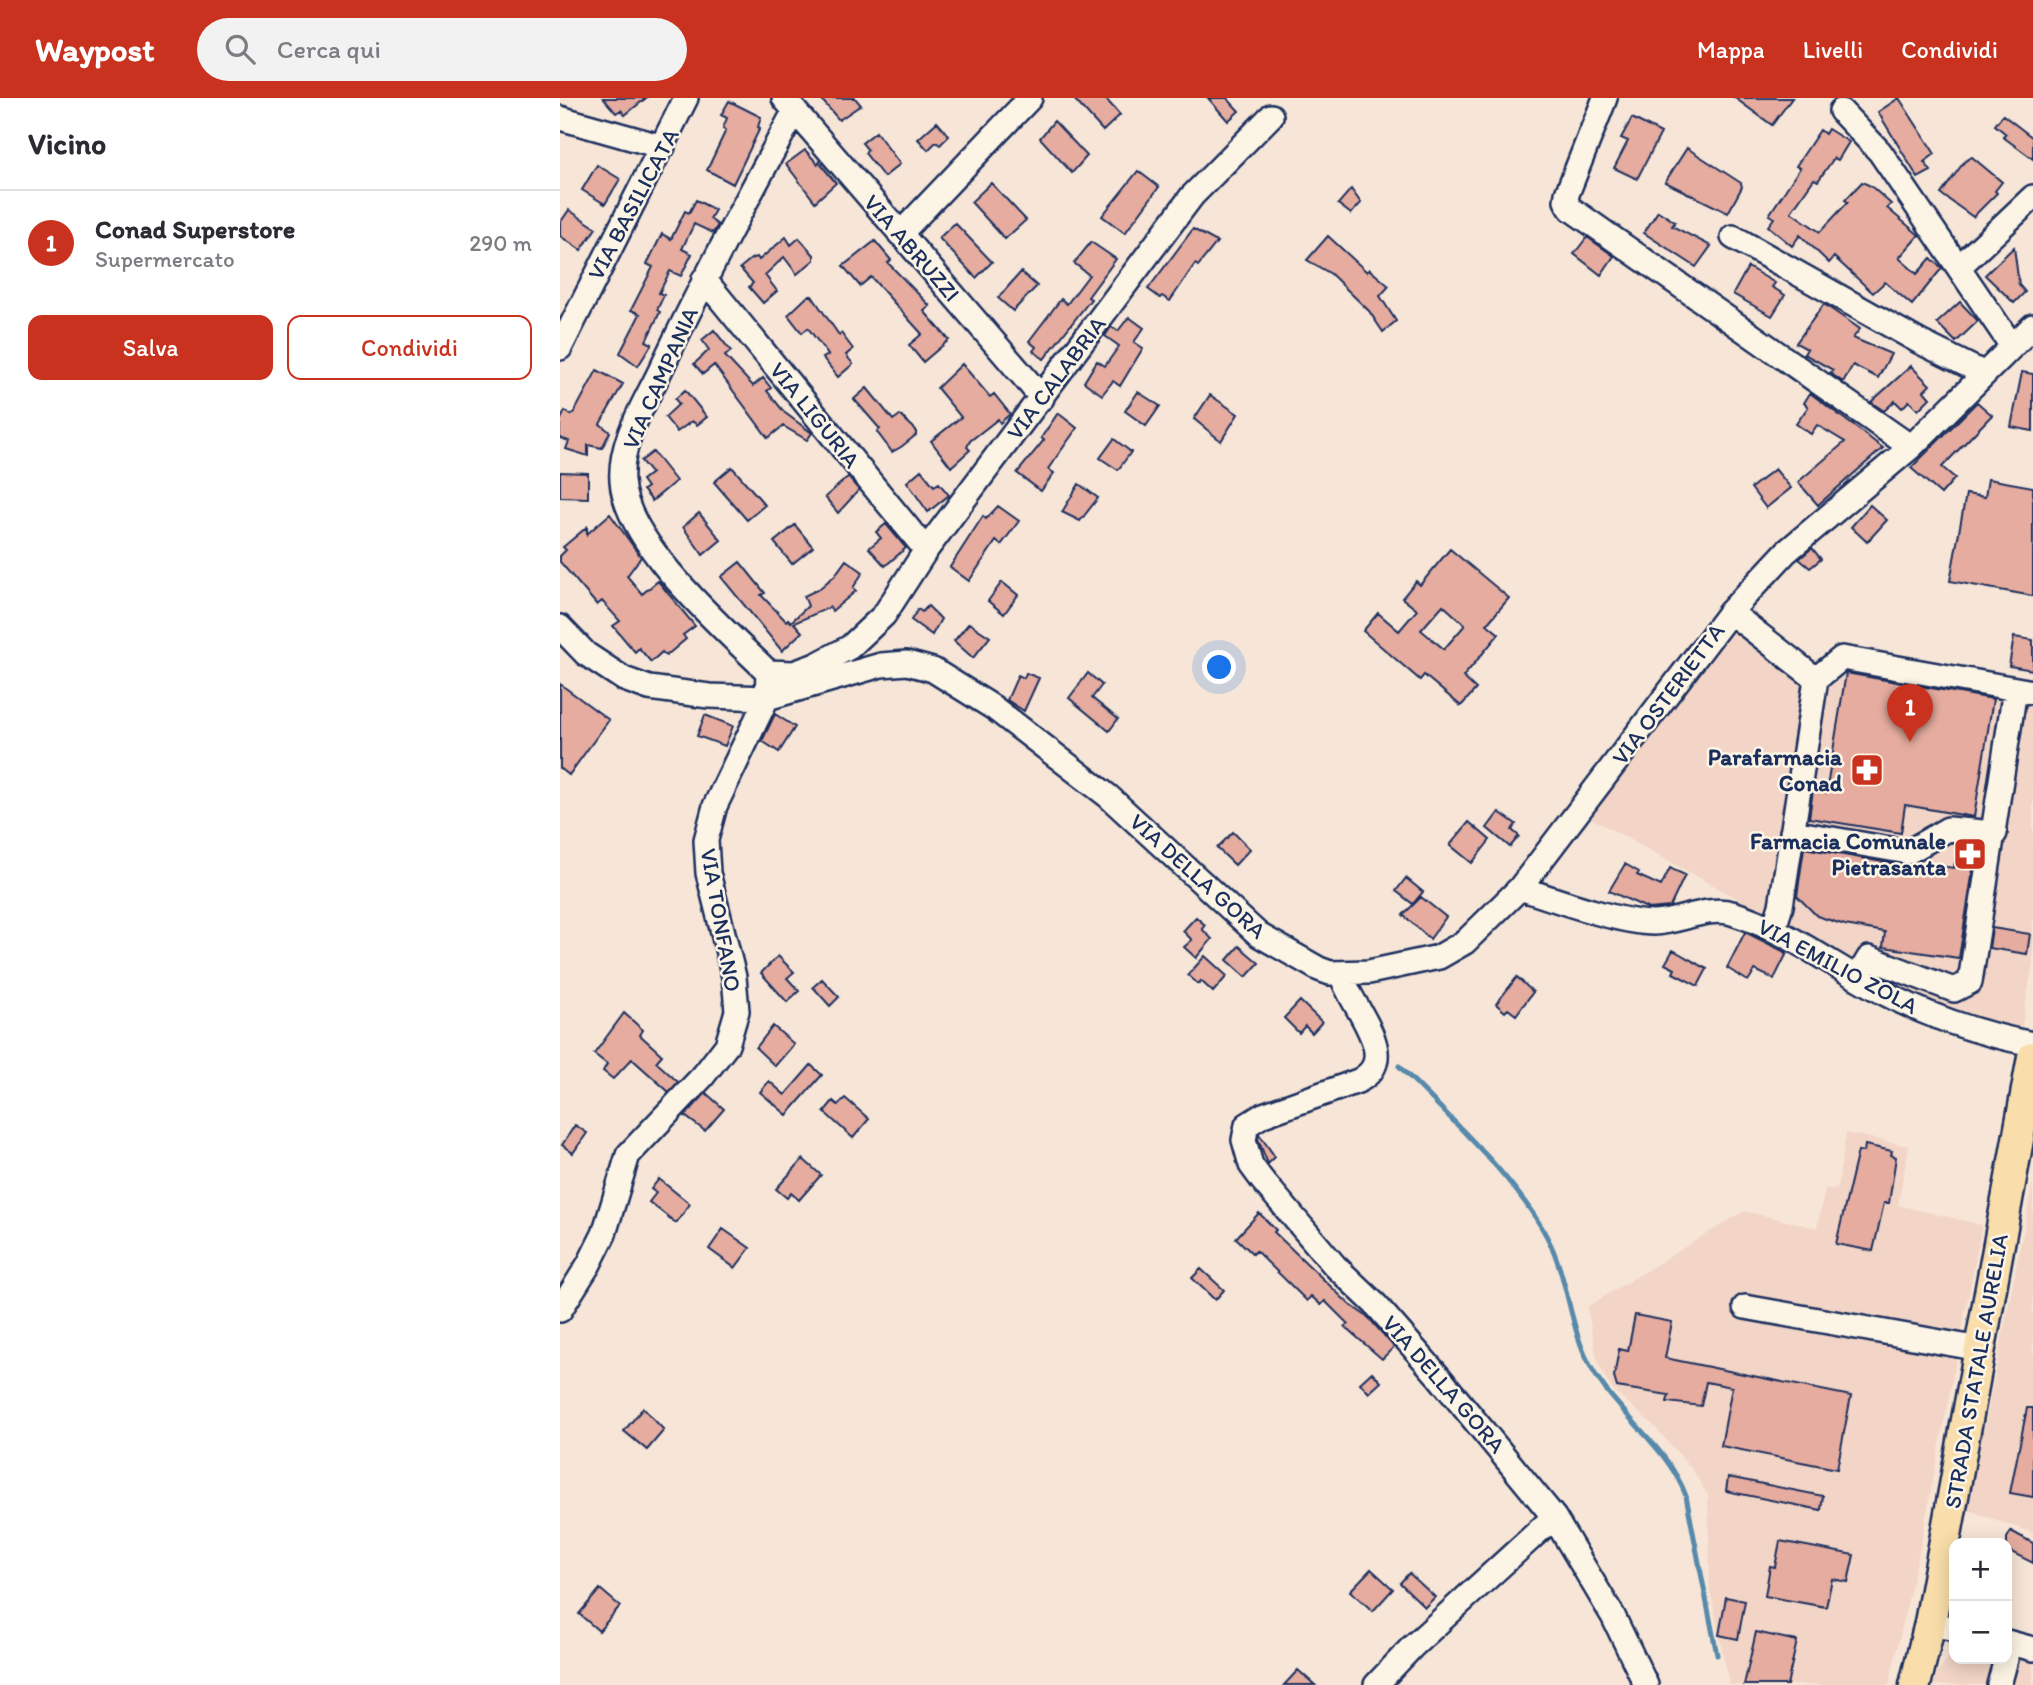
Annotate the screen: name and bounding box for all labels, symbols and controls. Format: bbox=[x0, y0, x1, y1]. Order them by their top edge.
search box bbox=[197, 18, 687, 81]
text: Waypost bbox=[35, 30, 155, 69]
icon: search bbox=[221, 30, 259, 68]
text: Cerca qui bbox=[277, 33, 381, 65]
text: Mappa bbox=[1697, 35, 1765, 64]
text: Livelli bbox=[1803, 35, 1863, 64]
text: Condividi bbox=[1901, 35, 1998, 64]
street label: VIA BASILICATA bbox=[581, 123, 685, 285]
text: Vicino bbox=[28, 125, 106, 162]
street label: VIA ABRUZZI bbox=[858, 189, 966, 307]
text: Conad Superstore bbox=[95, 213, 295, 245]
text: 1 bbox=[46, 229, 56, 257]
text: 290 m bbox=[469, 229, 532, 257]
text: Supermercato bbox=[95, 245, 235, 273]
street label: VIA CAMPANIA bbox=[616, 302, 704, 453]
street label: VIA CALABRIA bbox=[1000, 310, 1112, 445]
button: Salva bbox=[28, 315, 273, 380]
button: Condividi bbox=[287, 315, 532, 380]
street label: VIA LIGURIA bbox=[764, 356, 866, 474]
street label: VIA OSTERIETTA bbox=[1606, 617, 1731, 770]
your location bbox=[1202, 650, 1236, 684]
pin: 1 bbox=[1887, 684, 1933, 742]
place label: Parafarmacia Conad bbox=[1708, 743, 1843, 797]
pharmacy icon: Parafarmacia Conad bbox=[1848, 751, 1886, 789]
street label: VIA DELLA GORA bbox=[1124, 807, 1272, 945]
place label: Farmacia Comunale Pietrasanta bbox=[1750, 827, 1947, 881]
pharmacy icon: Farmacia Comunale Pietrasanta bbox=[1951, 835, 1989, 873]
street label: VIA TONFANO bbox=[695, 846, 747, 994]
street label: VIA EMILIO ZOLA bbox=[1753, 912, 1923, 1020]
street label: STRADA STATALE AURELIA bbox=[1938, 1231, 2014, 1511]
street label: VIA DELLA GORA bbox=[1376, 1309, 1512, 1459]
map controls bbox=[1949, 1538, 2012, 1664]
button: + bbox=[1949, 1538, 2012, 1601]
button: − bbox=[1949, 1601, 2012, 1664]

